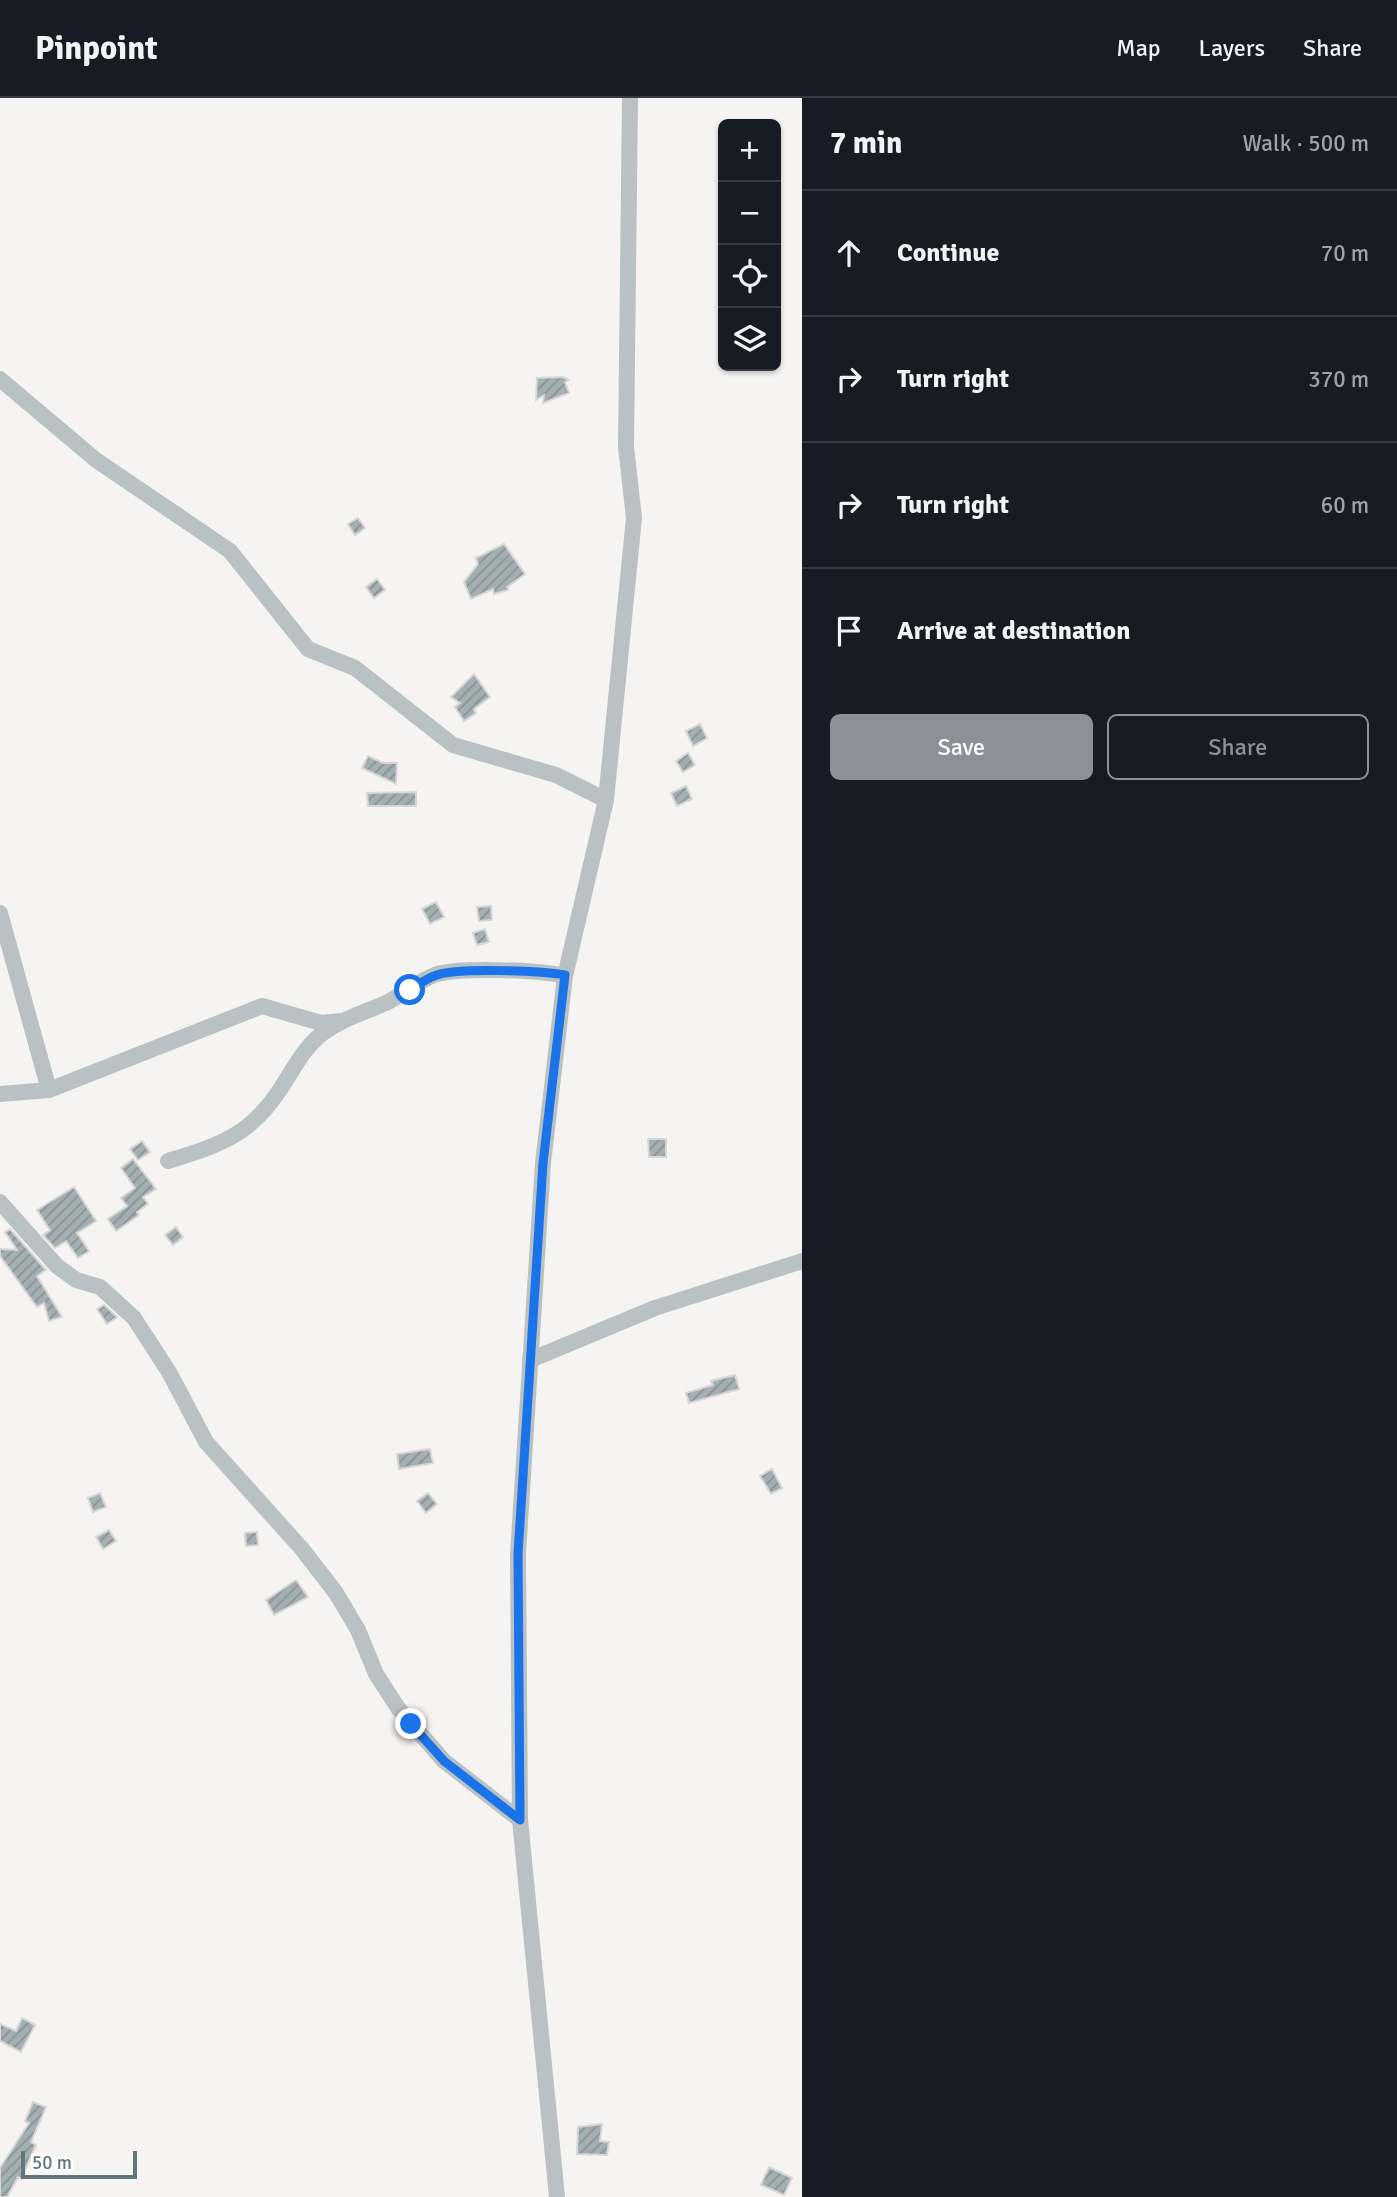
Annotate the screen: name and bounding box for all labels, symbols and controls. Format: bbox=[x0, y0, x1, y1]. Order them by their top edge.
text: Pinpoint bbox=[35, 28, 158, 69]
text: Map bbox=[1116, 33, 1161, 63]
text: Layers bbox=[1199, 33, 1265, 63]
text: Share bbox=[1303, 33, 1362, 63]
map controls bbox=[718, 119, 781, 371]
button: + bbox=[718, 119, 781, 182]
text: 7 min bbox=[830, 125, 902, 162]
text: Walk · 500 m bbox=[1243, 129, 1369, 158]
button: − bbox=[718, 182, 781, 245]
icon: ahead bbox=[830, 234, 868, 272]
text: Continue bbox=[897, 237, 999, 269]
text: 70 m bbox=[1321, 239, 1369, 268]
button: locate bbox=[718, 245, 781, 308]
button: layers bbox=[718, 308, 781, 371]
icon: right bbox=[830, 360, 868, 398]
text: Turn right bbox=[897, 363, 1009, 395]
text: 370 m bbox=[1308, 365, 1369, 394]
icon: right bbox=[830, 486, 868, 524]
text: Turn right bbox=[897, 489, 1009, 521]
text: 60 m bbox=[1321, 491, 1369, 520]
icon: arrive bbox=[830, 612, 868, 650]
text: Arrive at destination bbox=[897, 615, 1130, 647]
button: Save bbox=[830, 714, 1093, 780]
button: Share bbox=[1107, 714, 1369, 780]
route start bbox=[394, 974, 425, 1005]
route end bbox=[395, 1708, 426, 1739]
scale bar bbox=[21, 2148, 136, 2180]
text: 50 m bbox=[32, 2151, 72, 2175]

